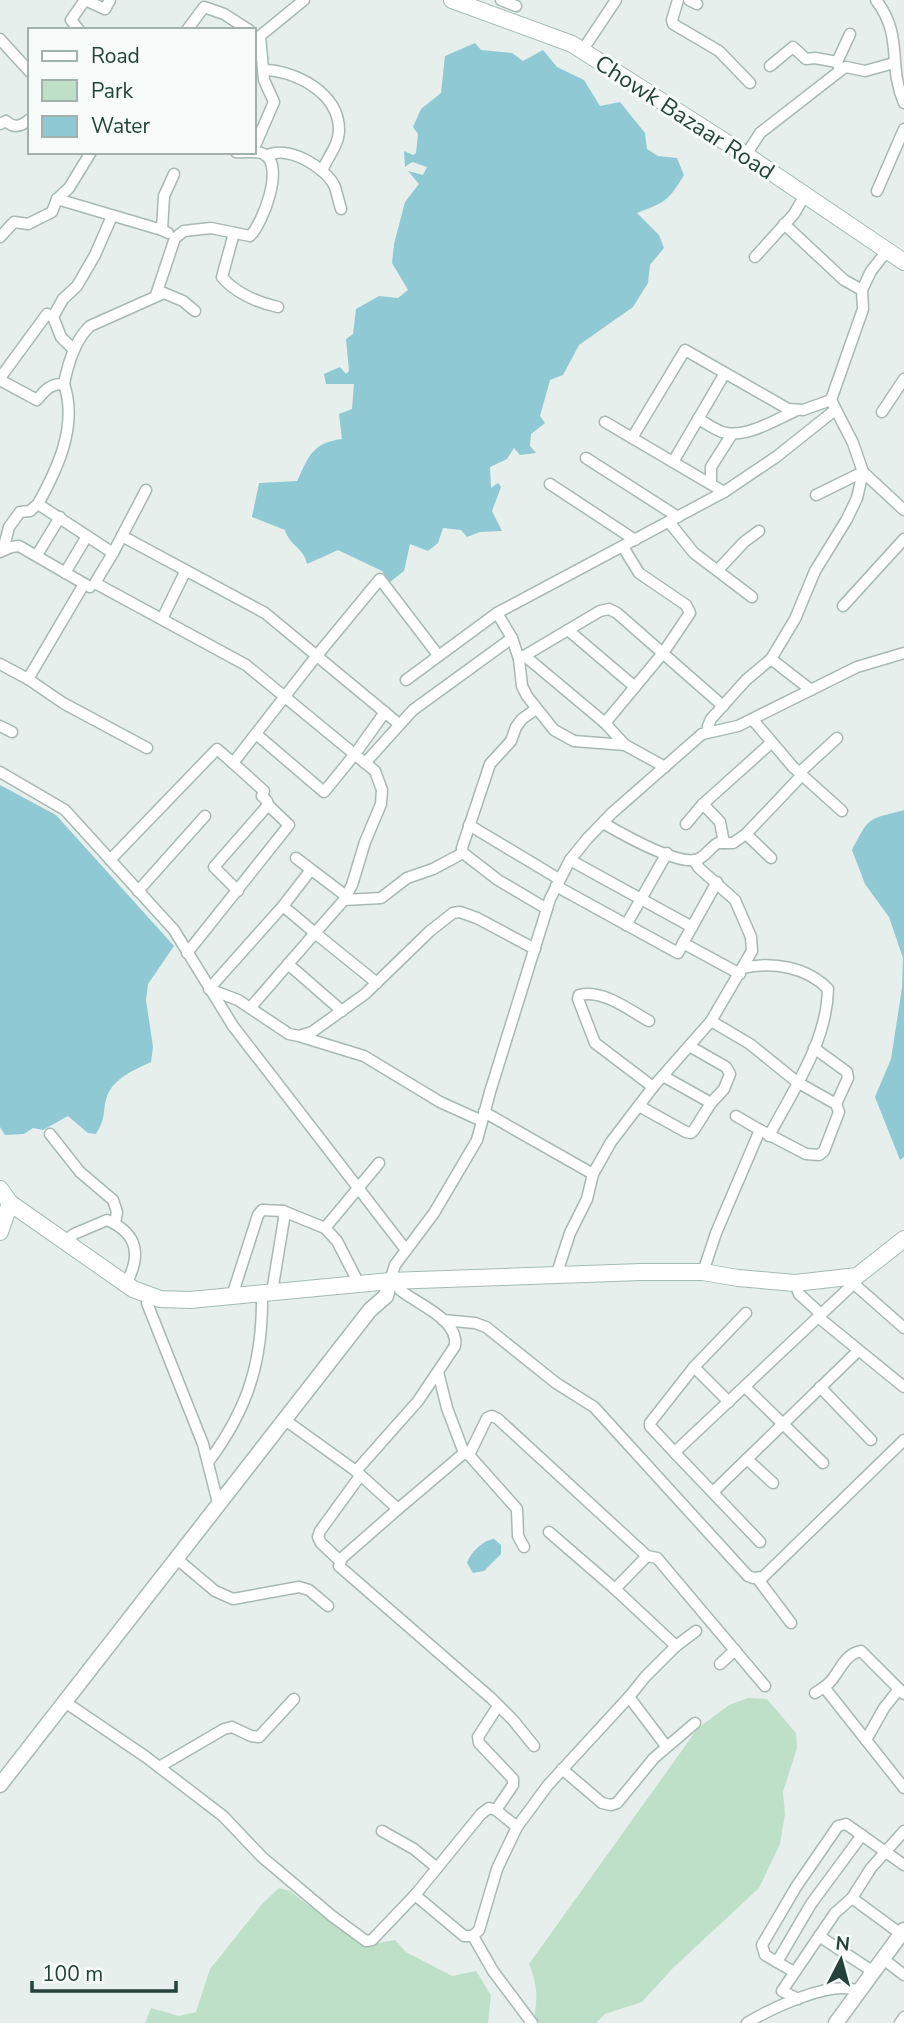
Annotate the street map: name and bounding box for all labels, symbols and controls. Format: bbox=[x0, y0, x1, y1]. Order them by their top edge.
legend bbox=[28, 28, 256, 154]
text: Road bbox=[91, 42, 140, 70]
street label: Chowk Bazaar Road bbox=[589, 48, 780, 187]
text: Park bbox=[91, 77, 133, 105]
text: Water bbox=[91, 112, 150, 140]
north arrow bbox=[806, 1925, 876, 1995]
text: N bbox=[834, 1930, 851, 1958]
scale bar bbox=[32, 1950, 175, 1994]
text: 100 m bbox=[42, 1960, 103, 1988]

